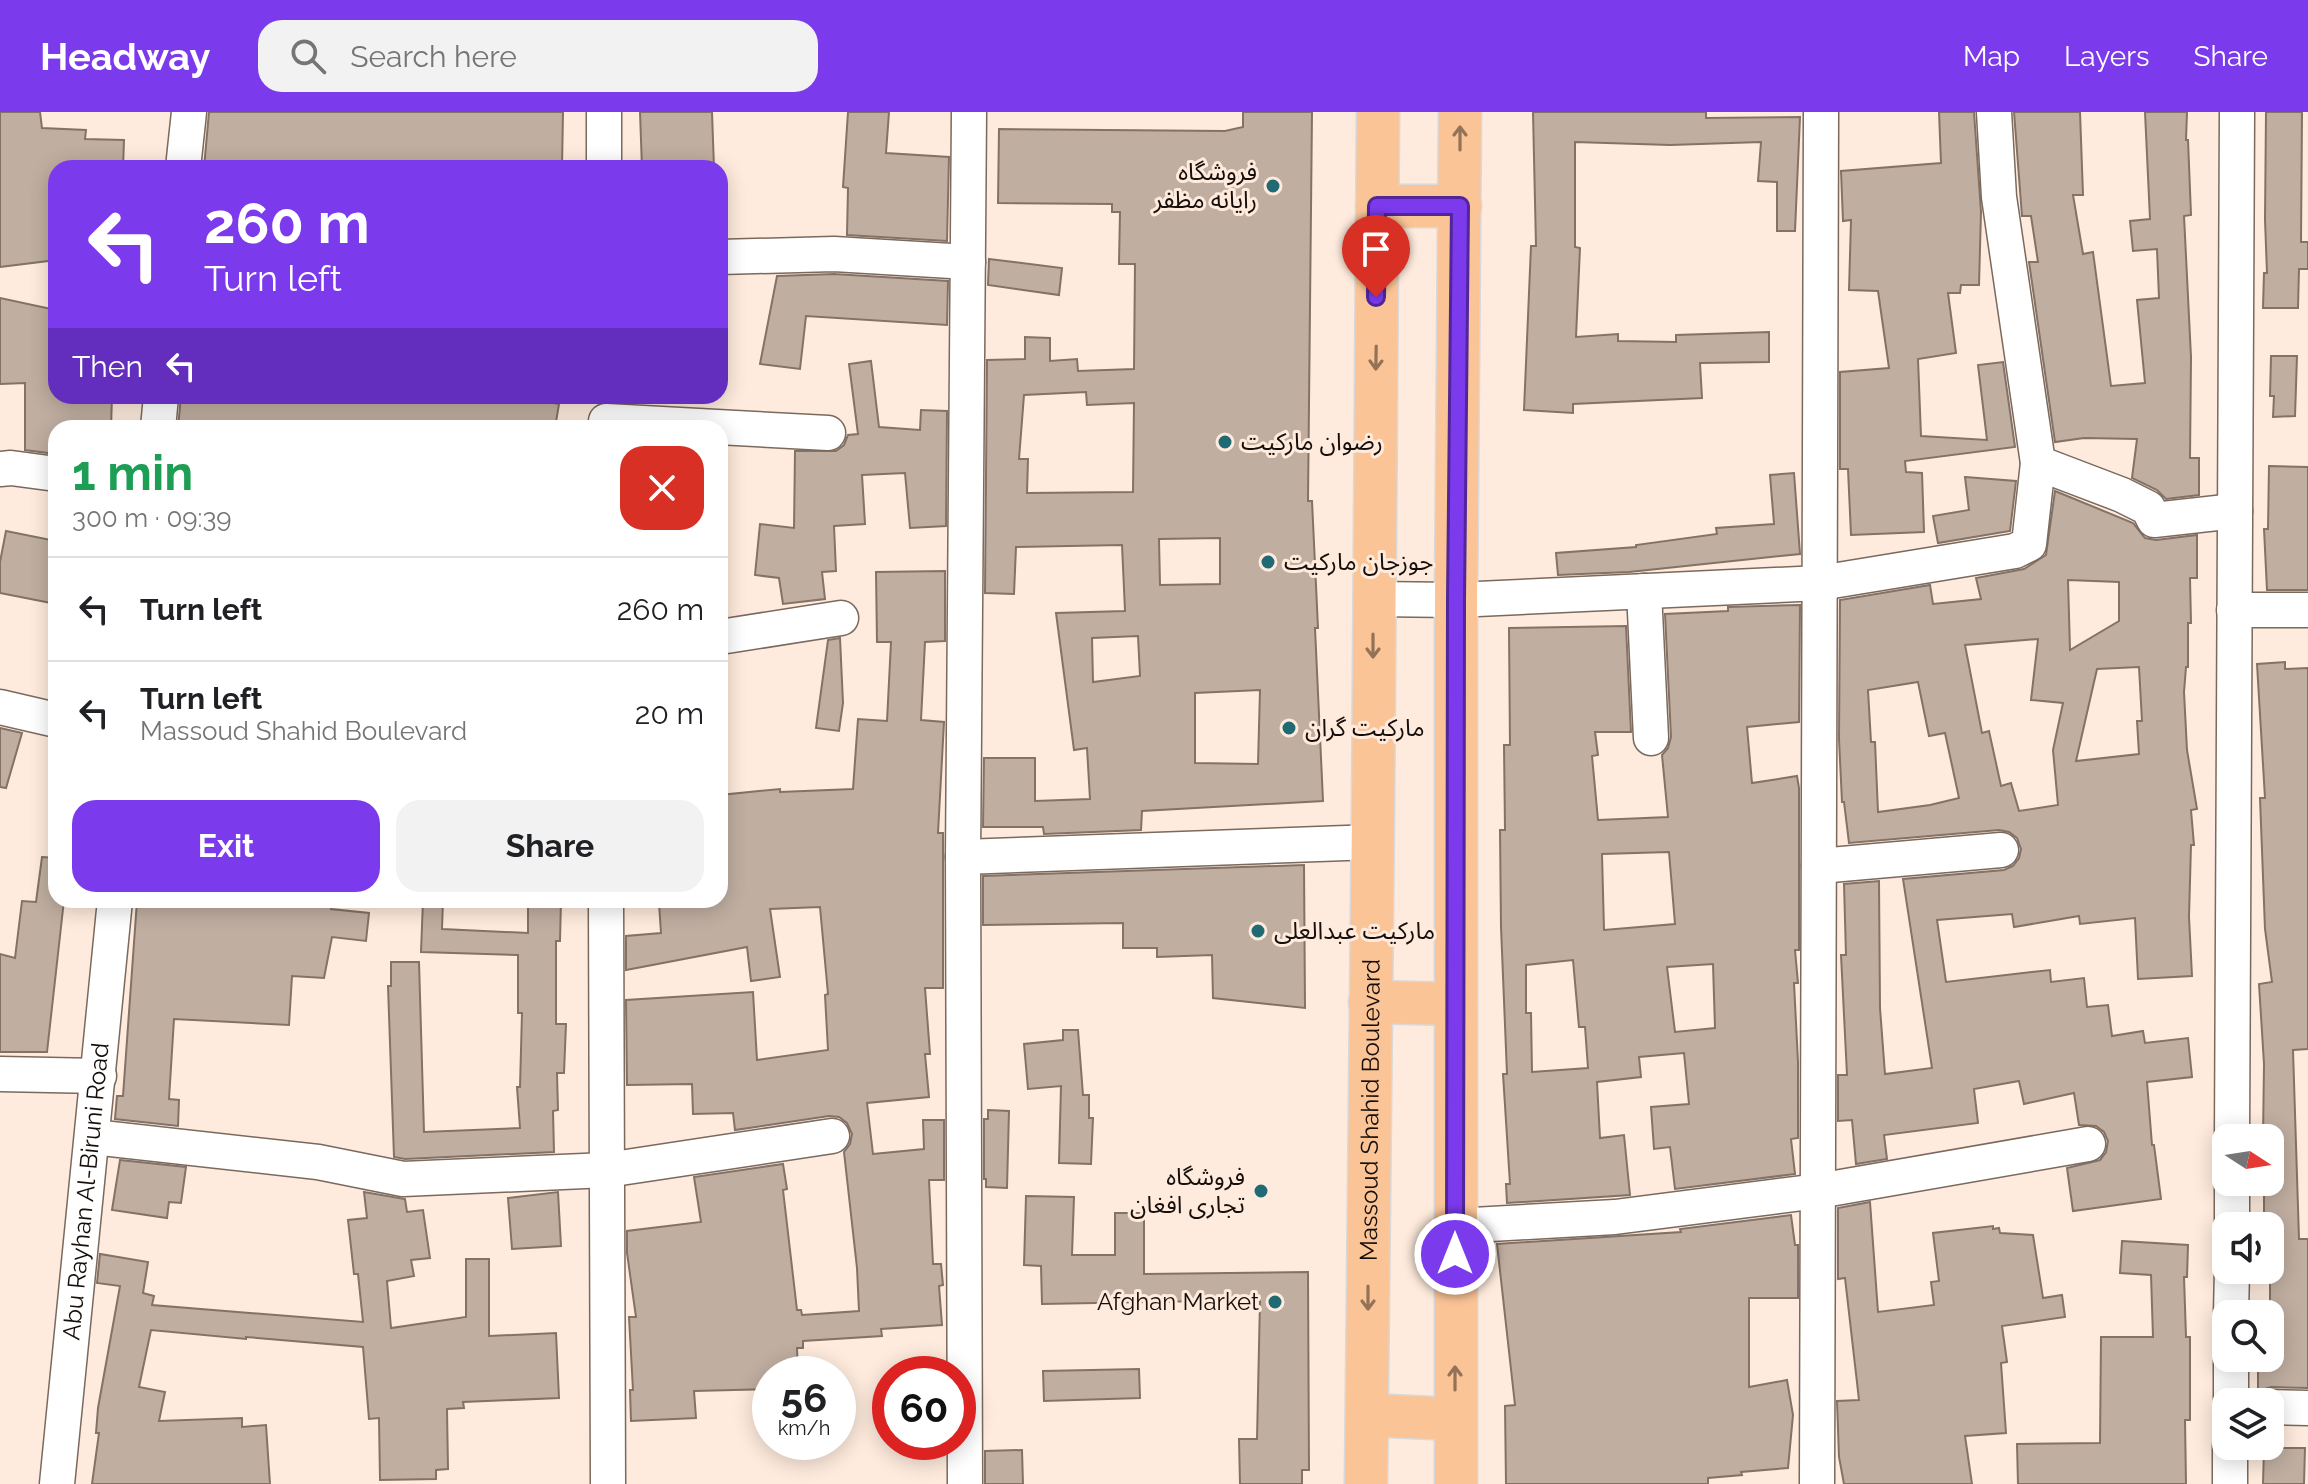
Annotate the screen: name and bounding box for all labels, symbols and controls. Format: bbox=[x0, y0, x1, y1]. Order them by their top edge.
search box bbox=[258, 20, 818, 92]
text: Headway bbox=[40, 34, 210, 79]
icon: search bbox=[286, 34, 330, 78]
text: Search here bbox=[350, 39, 517, 74]
text: Map bbox=[1963, 40, 2020, 73]
text: Layers bbox=[2064, 40, 2150, 73]
text: Share bbox=[2194, 40, 2268, 73]
one-way arrow bbox=[1452, 125, 1468, 152]
place label: فروشگاه رایانه مظفر bbox=[1153, 157, 1257, 214]
marker: فروشگاه رایانه مظفر bbox=[1264, 177, 1282, 195]
text: 260 m bbox=[204, 190, 370, 256]
icon: left bbox=[72, 192, 176, 296]
pin bbox=[1342, 215, 1410, 297]
icon: arrive bbox=[1354, 227, 1398, 271]
text: Turn left bbox=[204, 257, 342, 299]
icon: left bbox=[159, 344, 203, 388]
one-way arrow bbox=[1368, 344, 1384, 371]
text: Then bbox=[72, 349, 143, 384]
place label: رضوان مارکیت bbox=[1241, 427, 1383, 456]
marker: رضوان مارکیت bbox=[1216, 433, 1234, 451]
text: 1 min bbox=[72, 445, 193, 501]
button: close bbox=[620, 446, 704, 530]
text: 300 m · 09:39 bbox=[72, 503, 232, 533]
place label: جوزجان مارکیت bbox=[1284, 547, 1434, 576]
marker: جوزجان مارکیت bbox=[1259, 553, 1277, 571]
icon: left bbox=[72, 587, 116, 631]
text: Turn left bbox=[140, 592, 262, 627]
text: 260 m bbox=[617, 592, 704, 627]
one-way arrow bbox=[1365, 632, 1381, 659]
text: Turn left bbox=[140, 681, 262, 716]
icon: left bbox=[72, 691, 116, 735]
text: 20 m bbox=[635, 696, 704, 731]
place label: مارکیت گران bbox=[1305, 713, 1425, 742]
text: Massoud Shahid Boulevard bbox=[140, 716, 467, 746]
marker: مارکیت گران bbox=[1280, 719, 1298, 737]
button: Exit bbox=[72, 800, 380, 892]
button: Share bbox=[396, 800, 704, 892]
place label: مارکیت عبدالعلی bbox=[1274, 916, 1435, 945]
marker: مارکیت عبدالعلی bbox=[1249, 922, 1267, 940]
street label: Massoud Shahid Boulevard bbox=[1354, 959, 1386, 1261]
street label: Abu Rayhan Al-Biruni Road bbox=[56, 1041, 115, 1341]
north arrow bbox=[2212, 1124, 2284, 1196]
map controls bbox=[2212, 1124, 2284, 1460]
place label: فروشگاه تجاری افغان bbox=[1130, 1162, 1245, 1219]
marker: فروشگاه تجاری افغان bbox=[1252, 1182, 1270, 1200]
position arrow bbox=[1413, 1212, 1497, 1296]
button: sound bbox=[2212, 1212, 2284, 1284]
one-way arrow bbox=[1360, 1284, 1376, 1311]
place label: Afghan Market bbox=[1097, 1287, 1259, 1316]
marker: Afghan Market bbox=[1266, 1293, 1284, 1311]
button: search bbox=[2212, 1300, 2284, 1372]
speed limit sign: 60 bbox=[872, 1356, 976, 1460]
one-way arrow bbox=[1447, 1365, 1463, 1392]
text: 56 bbox=[781, 1374, 827, 1421]
button: layers bbox=[2212, 1388, 2284, 1460]
text: km/h bbox=[778, 1416, 830, 1440]

